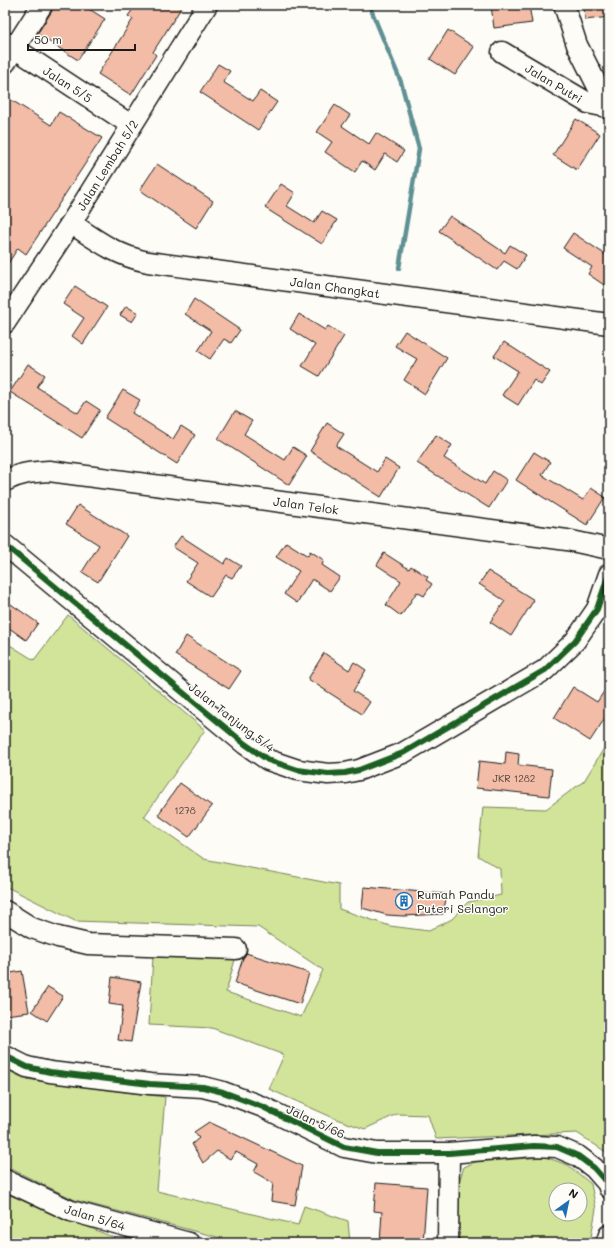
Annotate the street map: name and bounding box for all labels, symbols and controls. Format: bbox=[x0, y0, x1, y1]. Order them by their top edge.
scale bar bbox=[28, 26, 135, 52]
text: 50 m bbox=[34, 31, 62, 47]
street label: Jalan Putri bbox=[522, 60, 586, 106]
street label: Jalan 5/5 bbox=[40, 62, 96, 106]
street label: Jalan Lembah 5/2 bbox=[73, 117, 141, 213]
street label: Jalan Changkat bbox=[289, 273, 381, 301]
street label: Jalan Telok bbox=[272, 493, 340, 517]
street label: Jalan Tanjung 5/4 bbox=[186, 679, 278, 755]
house number: JKR 1282 bbox=[493, 771, 535, 785]
house number: 1278 bbox=[174, 803, 196, 817]
place label: Rumah Pandu Puteri Selangor bbox=[417, 886, 509, 916]
building icon: Rumah Pandu Puteri Selangor bbox=[394, 891, 414, 911]
street label: Jalan 5/66 bbox=[284, 1100, 348, 1142]
north arrow bbox=[548, 1182, 588, 1222]
text: N bbox=[566, 1185, 581, 1202]
street label: Jalan 5/64 bbox=[63, 1200, 127, 1234]

